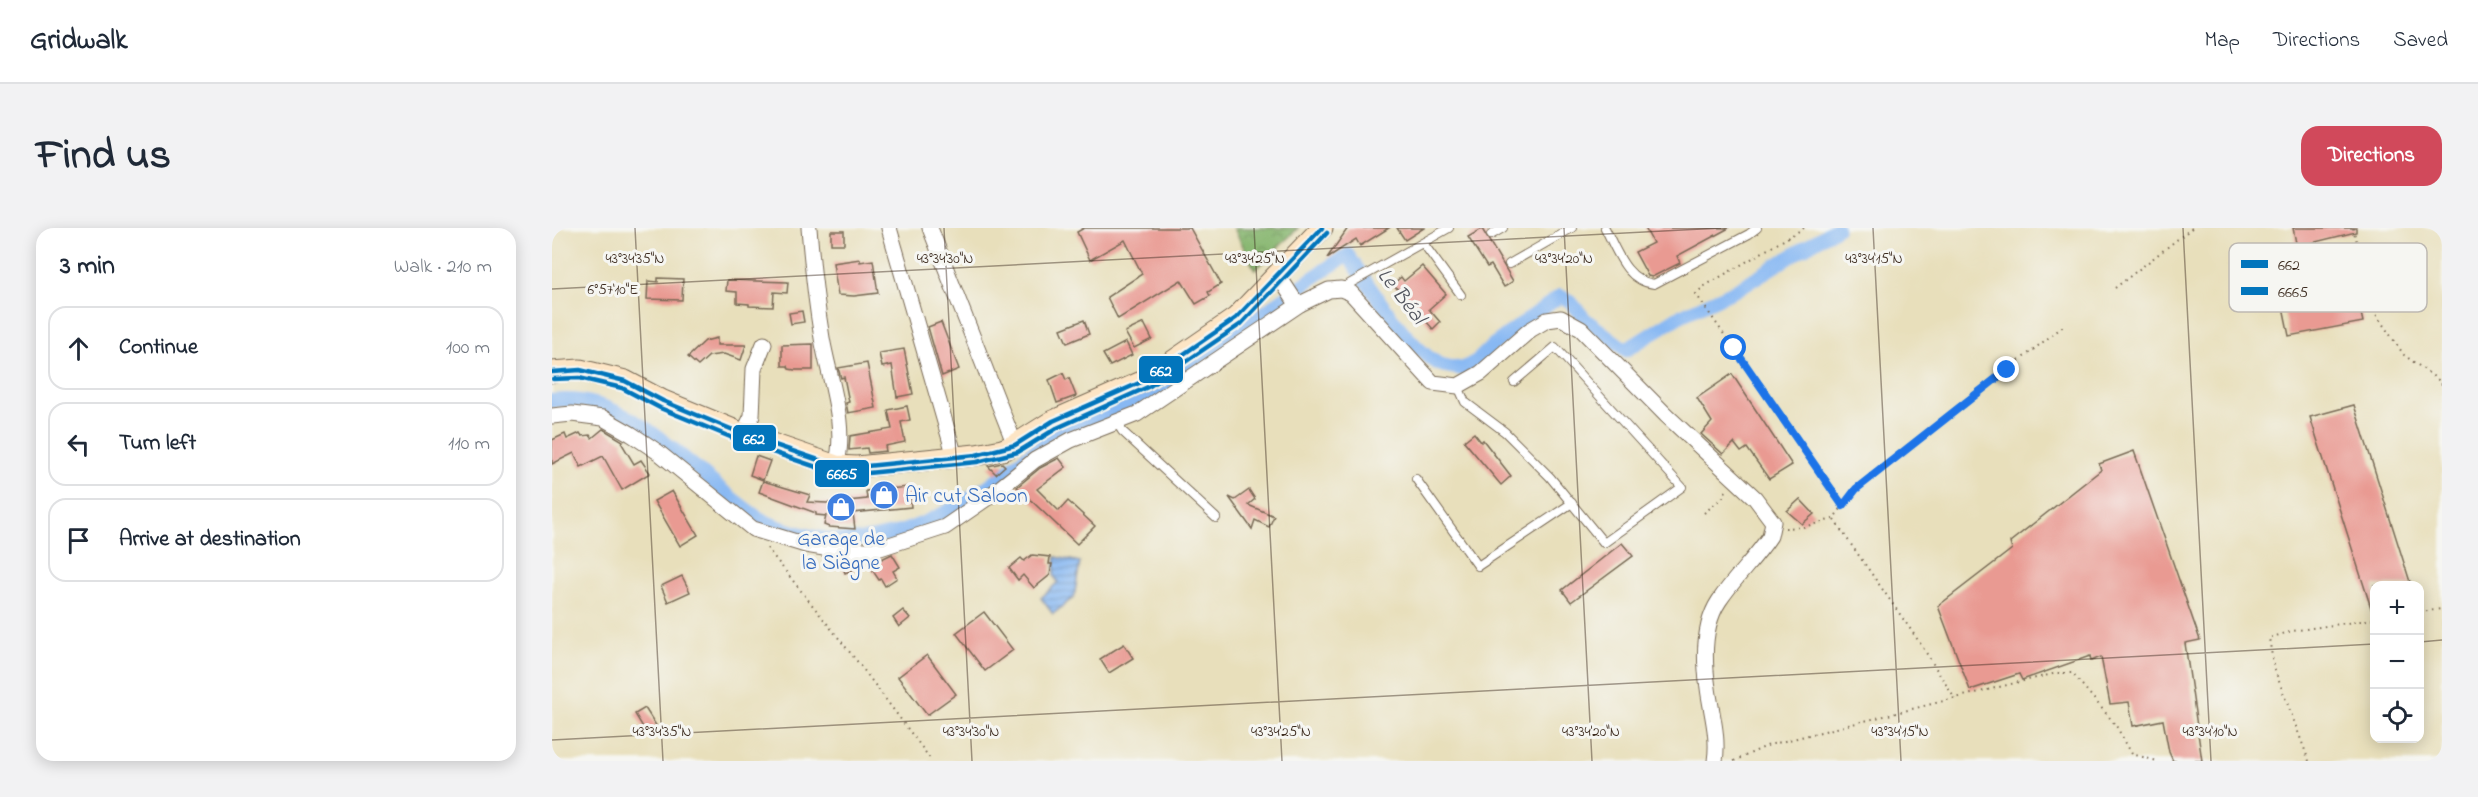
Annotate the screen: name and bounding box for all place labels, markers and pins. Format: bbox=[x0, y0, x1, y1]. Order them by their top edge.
shop icon: Air cut Saloon bbox=[868, 479, 900, 511]
place label: Air cut Saloon bbox=[905, 482, 1028, 512]
shop icon: Garage de la Siagne bbox=[825, 491, 857, 523]
place label: Garage de la Siagne bbox=[797, 525, 885, 581]

